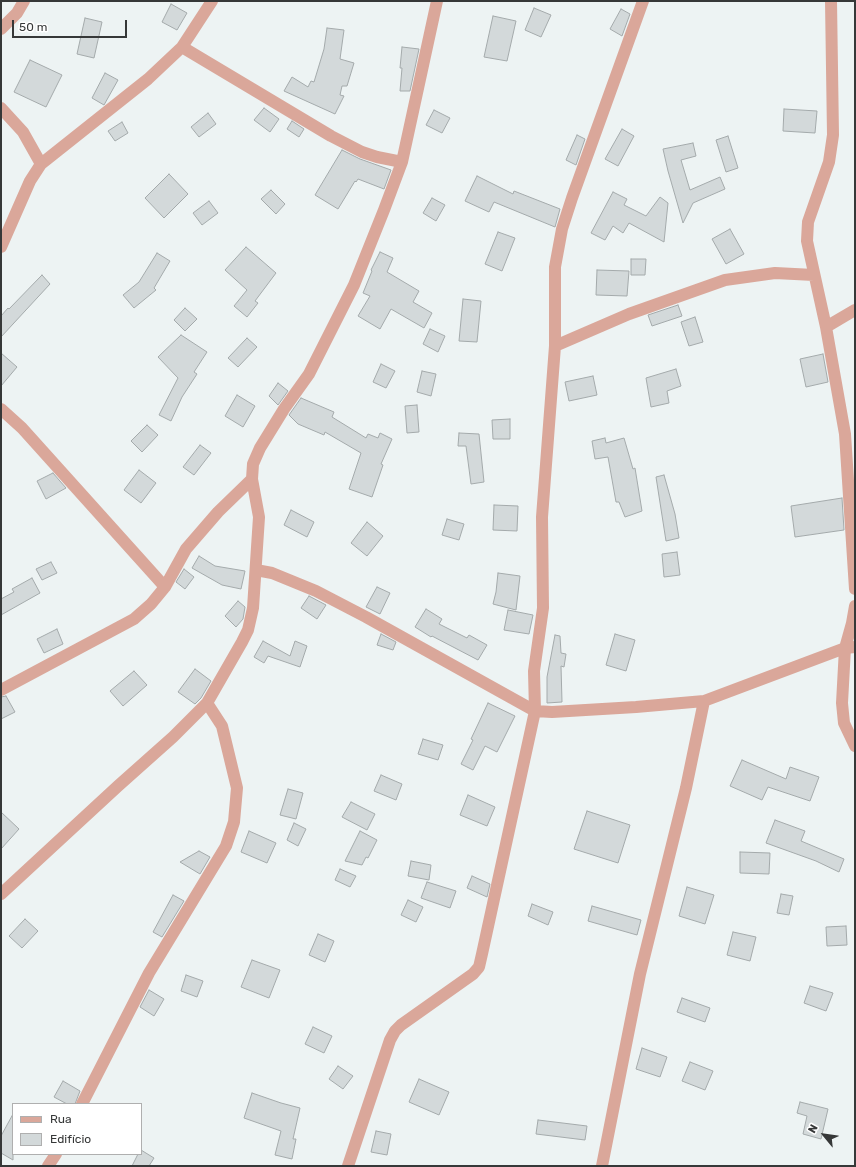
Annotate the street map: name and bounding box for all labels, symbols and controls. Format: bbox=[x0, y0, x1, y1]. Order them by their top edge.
scale bar bbox=[14, 12, 129, 38]
text: 50 m bbox=[19, 20, 47, 34]
legend bbox=[12, 1103, 142, 1155]
text: Rua bbox=[50, 1112, 72, 1126]
north arrow bbox=[804, 1115, 844, 1155]
text: N bbox=[805, 1122, 821, 1136]
text: Edifício bbox=[50, 1132, 91, 1146]

